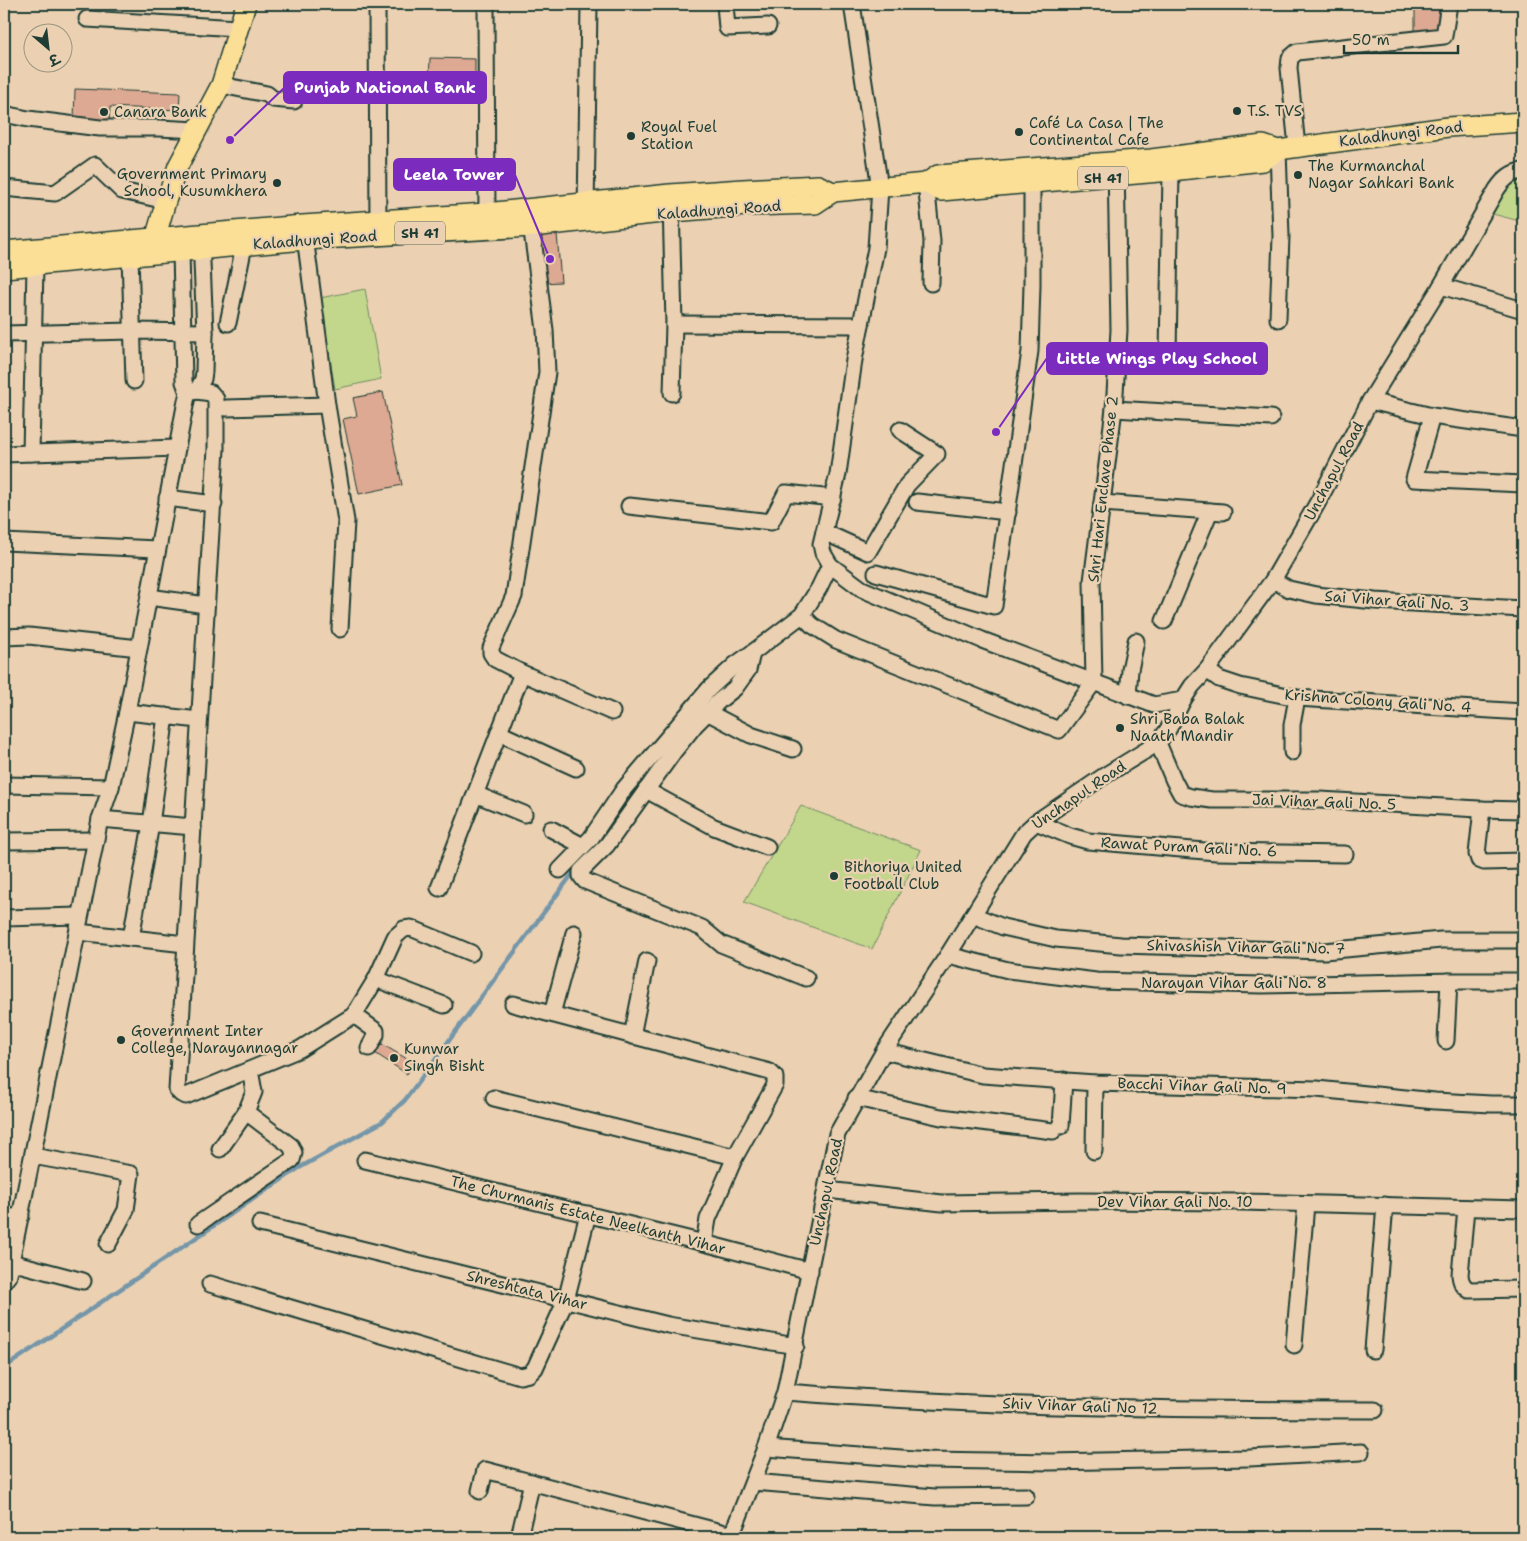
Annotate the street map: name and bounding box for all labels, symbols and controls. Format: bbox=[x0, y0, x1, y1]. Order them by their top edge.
north arrow bbox=[22, 22, 72, 72]
scale bar bbox=[1344, 22, 1458, 54]
text: 50 m bbox=[1352, 30, 1390, 50]
text: उ bbox=[44, 48, 64, 70]
callout: Punjab National Bank bbox=[284, 72, 486, 103]
text: Punjab National Bank bbox=[294, 77, 476, 98]
place label: T.S. TVS bbox=[1247, 101, 1302, 121]
place label: Canara Bank bbox=[114, 102, 207, 122]
marker: T.S. TVS bbox=[1231, 105, 1243, 117]
marker: Canara Bank bbox=[98, 106, 110, 118]
place label: Café La Casa | The Continental Cafe bbox=[1029, 113, 1164, 150]
street label: Kaladhungi Road bbox=[1338, 116, 1464, 152]
place label: Royal Fuel Station bbox=[641, 117, 717, 154]
marker: Café La Casa | The Continental Cafe bbox=[1013, 126, 1025, 138]
marker: Royal Fuel Station bbox=[625, 130, 637, 142]
place label: The Kurmanchal Nagar Sahkari Bank bbox=[1308, 156, 1455, 193]
callout: Leela Tower bbox=[394, 159, 515, 190]
place label: Government Primary School, Kusumkhera bbox=[117, 164, 268, 201]
text: Leela Tower bbox=[404, 164, 505, 185]
road number: SH 41 bbox=[1078, 167, 1128, 190]
marker: The Kurmanchal Nagar Sahkari Bank bbox=[1292, 169, 1304, 181]
marker: Government Primary School, Kusumkhera bbox=[271, 177, 283, 189]
street label: Kaladhungi Road bbox=[656, 196, 782, 224]
road number: SH 41 bbox=[395, 222, 445, 244]
street label: Kaladhungi Road bbox=[252, 226, 378, 254]
callout: Little Wings Play School bbox=[1047, 343, 1267, 374]
text: Little Wings Play School bbox=[1057, 348, 1258, 369]
street label: Shri Hari Enclave Phase 2 bbox=[1083, 395, 1123, 583]
street label: Unchapul Road bbox=[1299, 418, 1369, 524]
street label: Sai Vihar Gali No. 3 bbox=[1324, 586, 1470, 616]
street label: Krishna Colony Gali No. 4 bbox=[1284, 684, 1472, 718]
place label: Shri Baba Balak Naath Mandir bbox=[1130, 709, 1245, 746]
marker: Shri Baba Balak Naath Mandir bbox=[1114, 722, 1126, 734]
street label: Unchapul Road bbox=[1028, 756, 1130, 834]
street label: Jai Vihar Gali No. 5 bbox=[1251, 789, 1397, 815]
street label: Rawat Puram Gali No. 6 bbox=[1100, 832, 1278, 862]
place label: Bithoriya United Football Club bbox=[844, 857, 963, 894]
marker: Bithoriya United Football Club bbox=[828, 870, 840, 882]
street label: Shivashish Vihar Gali No. 7 bbox=[1146, 935, 1346, 959]
street label: Narayan Vihar Gali No. 8 bbox=[1141, 973, 1327, 993]
place label: Government Inter College, Narayannagar bbox=[131, 1021, 298, 1058]
marker: Government Inter College, Narayannagar bbox=[115, 1034, 127, 1046]
place label: Kunwar Singh Bisht bbox=[404, 1039, 485, 1076]
marker: Kunwar Singh Bisht bbox=[388, 1052, 400, 1064]
street label: Bacchi Vihar Gali No. 9 bbox=[1117, 1073, 1287, 1099]
street label: Unchapul Road bbox=[805, 1136, 847, 1248]
street label: The Churmanis Estate Neelkanth Vihar bbox=[448, 1171, 728, 1259]
street label: Dev Vihar Gali No. 10 bbox=[1097, 1192, 1253, 1212]
street label: Shreshtata Vihar bbox=[465, 1265, 589, 1315]
street label: Shiv Vihar Gali No 12 bbox=[1002, 1393, 1158, 1419]

